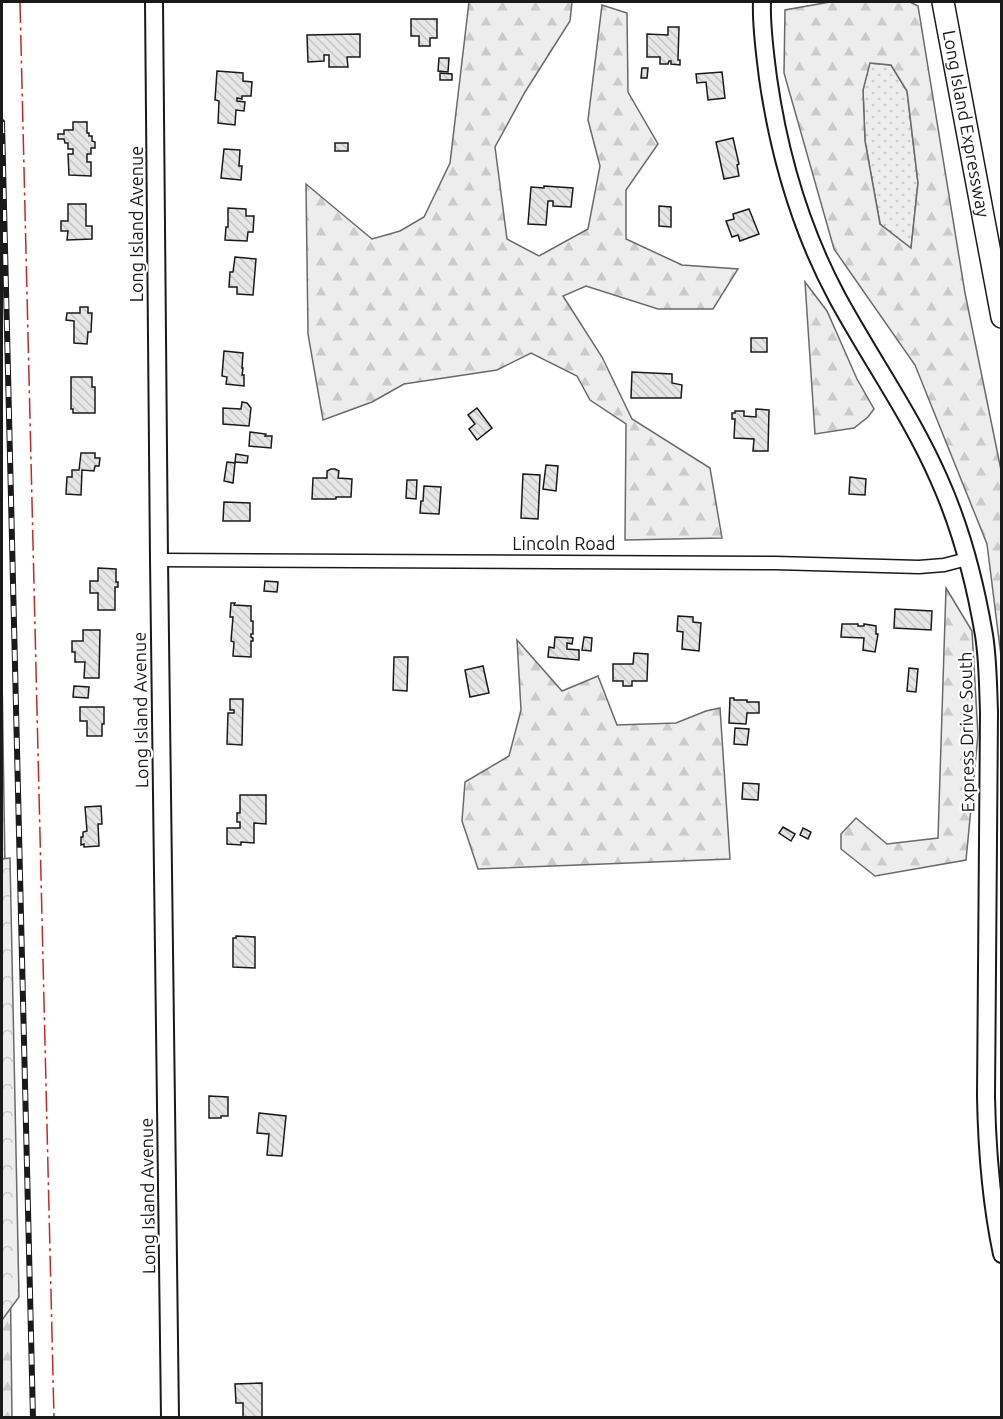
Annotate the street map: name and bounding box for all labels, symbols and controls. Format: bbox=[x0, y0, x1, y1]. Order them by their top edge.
street label: Long Island Expressway bbox=[939, 28, 994, 219]
street label: Long Island Avenue bbox=[126, 146, 146, 302]
street label: Lincoln Road bbox=[512, 533, 616, 553]
street label: Long Island Avenue bbox=[129, 632, 151, 788]
street label: Express Drive South bbox=[955, 652, 977, 813]
street label: Long Island Avenue bbox=[136, 1118, 158, 1274]

